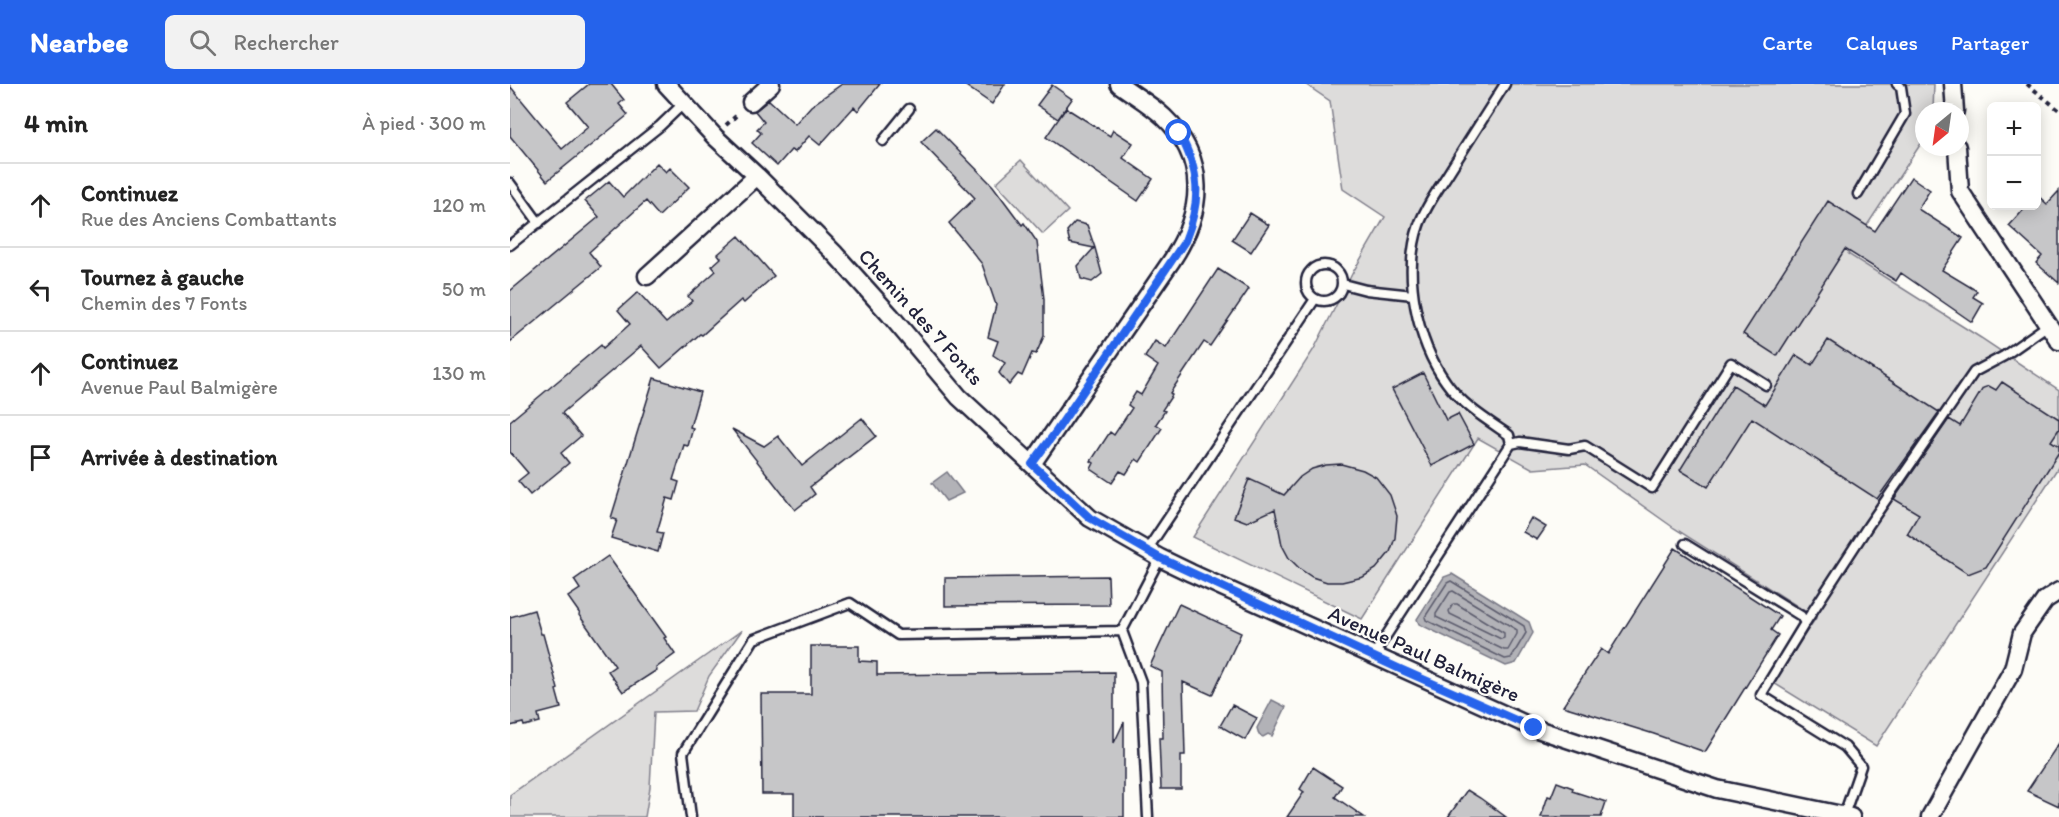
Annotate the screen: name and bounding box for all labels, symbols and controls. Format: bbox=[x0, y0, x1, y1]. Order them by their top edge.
search box bbox=[165, 15, 585, 69]
text: Nearbee bbox=[30, 25, 129, 59]
icon: search bbox=[186, 26, 219, 59]
text: Rechercher bbox=[234, 29, 339, 56]
text: Carte bbox=[1762, 30, 1813, 55]
text: Calques bbox=[1846, 30, 1918, 55]
text: Partager bbox=[1951, 30, 2029, 55]
north arrow bbox=[1915, 102, 1969, 156]
map controls bbox=[1987, 102, 2041, 210]
button: + bbox=[1987, 102, 2041, 156]
text: 4 min bbox=[24, 107, 88, 139]
text: À pied · 300 m bbox=[362, 111, 486, 135]
route start bbox=[1165, 119, 1191, 145]
button: − bbox=[1987, 156, 2041, 210]
text: Continuez bbox=[81, 180, 178, 207]
icon: ahead bbox=[24, 189, 57, 222]
text: 120 m bbox=[433, 193, 486, 217]
text: Rue des Anciens Combattants bbox=[81, 207, 337, 231]
street label: Chemin des 7 Fonts bbox=[854, 243, 989, 390]
text: Tournez à gauche bbox=[81, 264, 244, 291]
icon: left bbox=[24, 273, 57, 306]
text: 50 m bbox=[442, 277, 486, 301]
text: Chemin des 7 Fonts bbox=[81, 291, 247, 315]
text: Continuez bbox=[81, 348, 178, 375]
icon: ahead bbox=[24, 357, 57, 390]
text: 130 m bbox=[432, 361, 486, 385]
text: Avenue Paul Balmigère bbox=[81, 375, 278, 399]
icon: arrive bbox=[24, 441, 57, 474]
text: Arrivée à destination bbox=[81, 444, 277, 471]
street label: Avenue Paul Balmigère bbox=[1325, 600, 1524, 707]
route end bbox=[1520, 714, 1546, 740]

